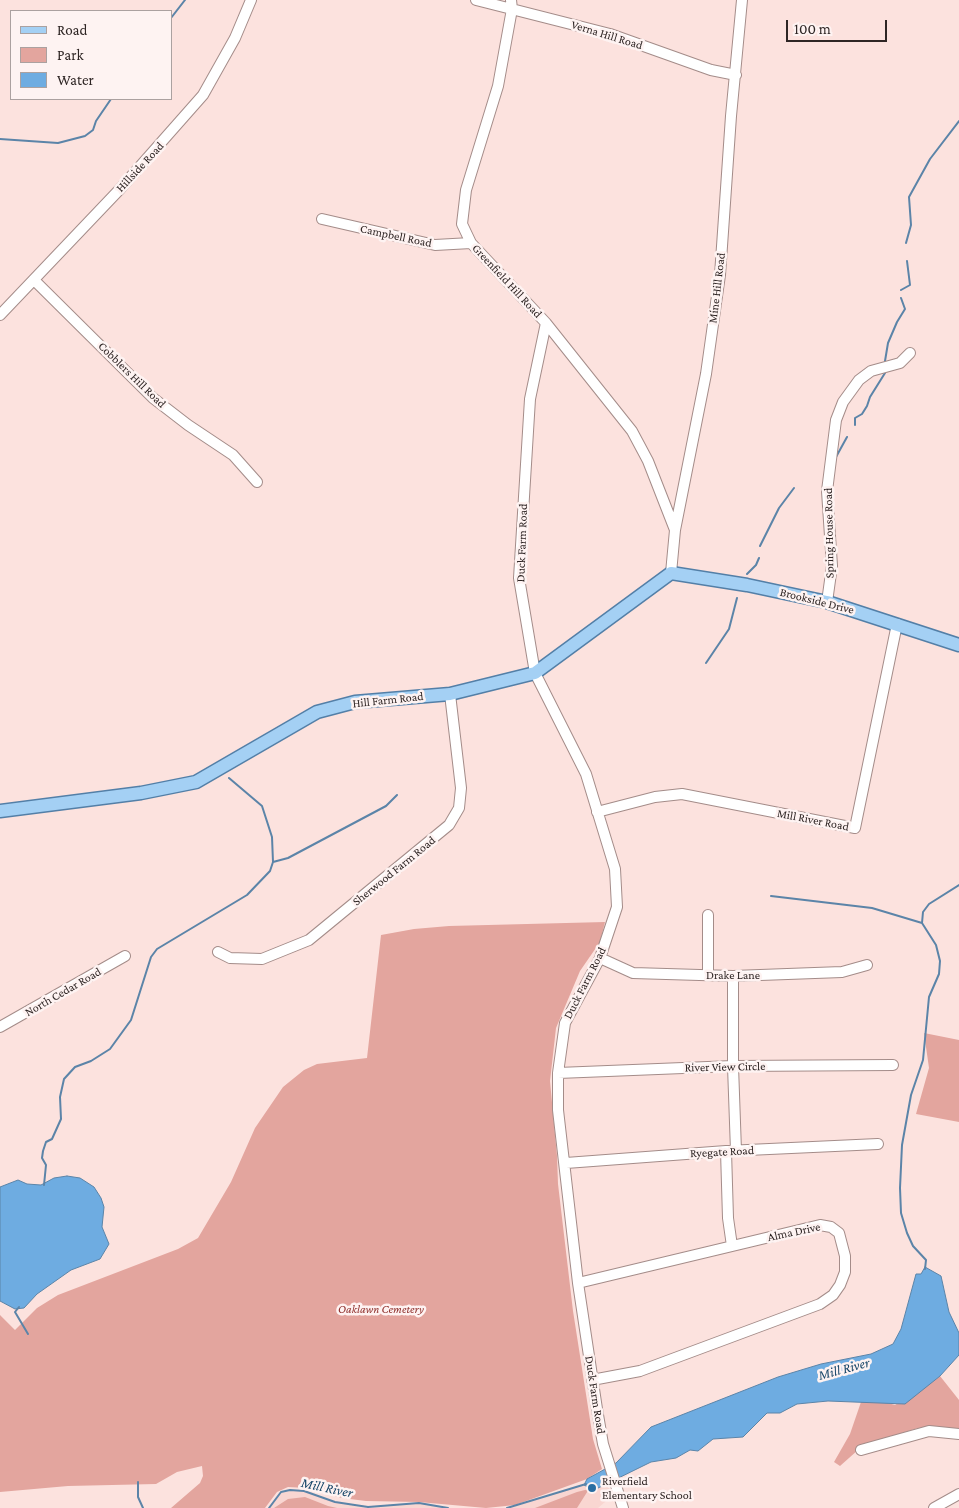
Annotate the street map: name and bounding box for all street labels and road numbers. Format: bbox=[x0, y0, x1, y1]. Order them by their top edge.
street label: Verna Hill Road bbox=[569, 17, 645, 53]
street label: Hillside Road bbox=[113, 139, 167, 195]
street label: Campbell Road bbox=[359, 221, 433, 251]
street label: Greenfield Hill Road bbox=[469, 241, 545, 321]
street label: Mine Hill Road bbox=[706, 252, 728, 324]
street label: Cobblers Hill Road bbox=[95, 339, 169, 411]
street label: Spring House Road bbox=[821, 488, 837, 578]
street label: Duck Farm Road bbox=[513, 503, 531, 583]
street label: Brookside Drive bbox=[778, 585, 856, 617]
street label: Hill Farm Road bbox=[352, 689, 424, 711]
street label: Mill River Road bbox=[776, 806, 850, 834]
street label: Sherwood Farm Road bbox=[350, 833, 438, 909]
street label: Duck Farm Road bbox=[561, 945, 609, 1021]
street label: North Cedar Road bbox=[22, 964, 104, 1020]
street label: Drake Lane bbox=[706, 968, 760, 982]
street label: River View Circle bbox=[685, 1059, 765, 1075]
street label: Ryegate Road bbox=[690, 1143, 754, 1161]
street label: Alma Drive bbox=[766, 1219, 822, 1245]
street label: Duck Farm Road bbox=[582, 1355, 608, 1435]

